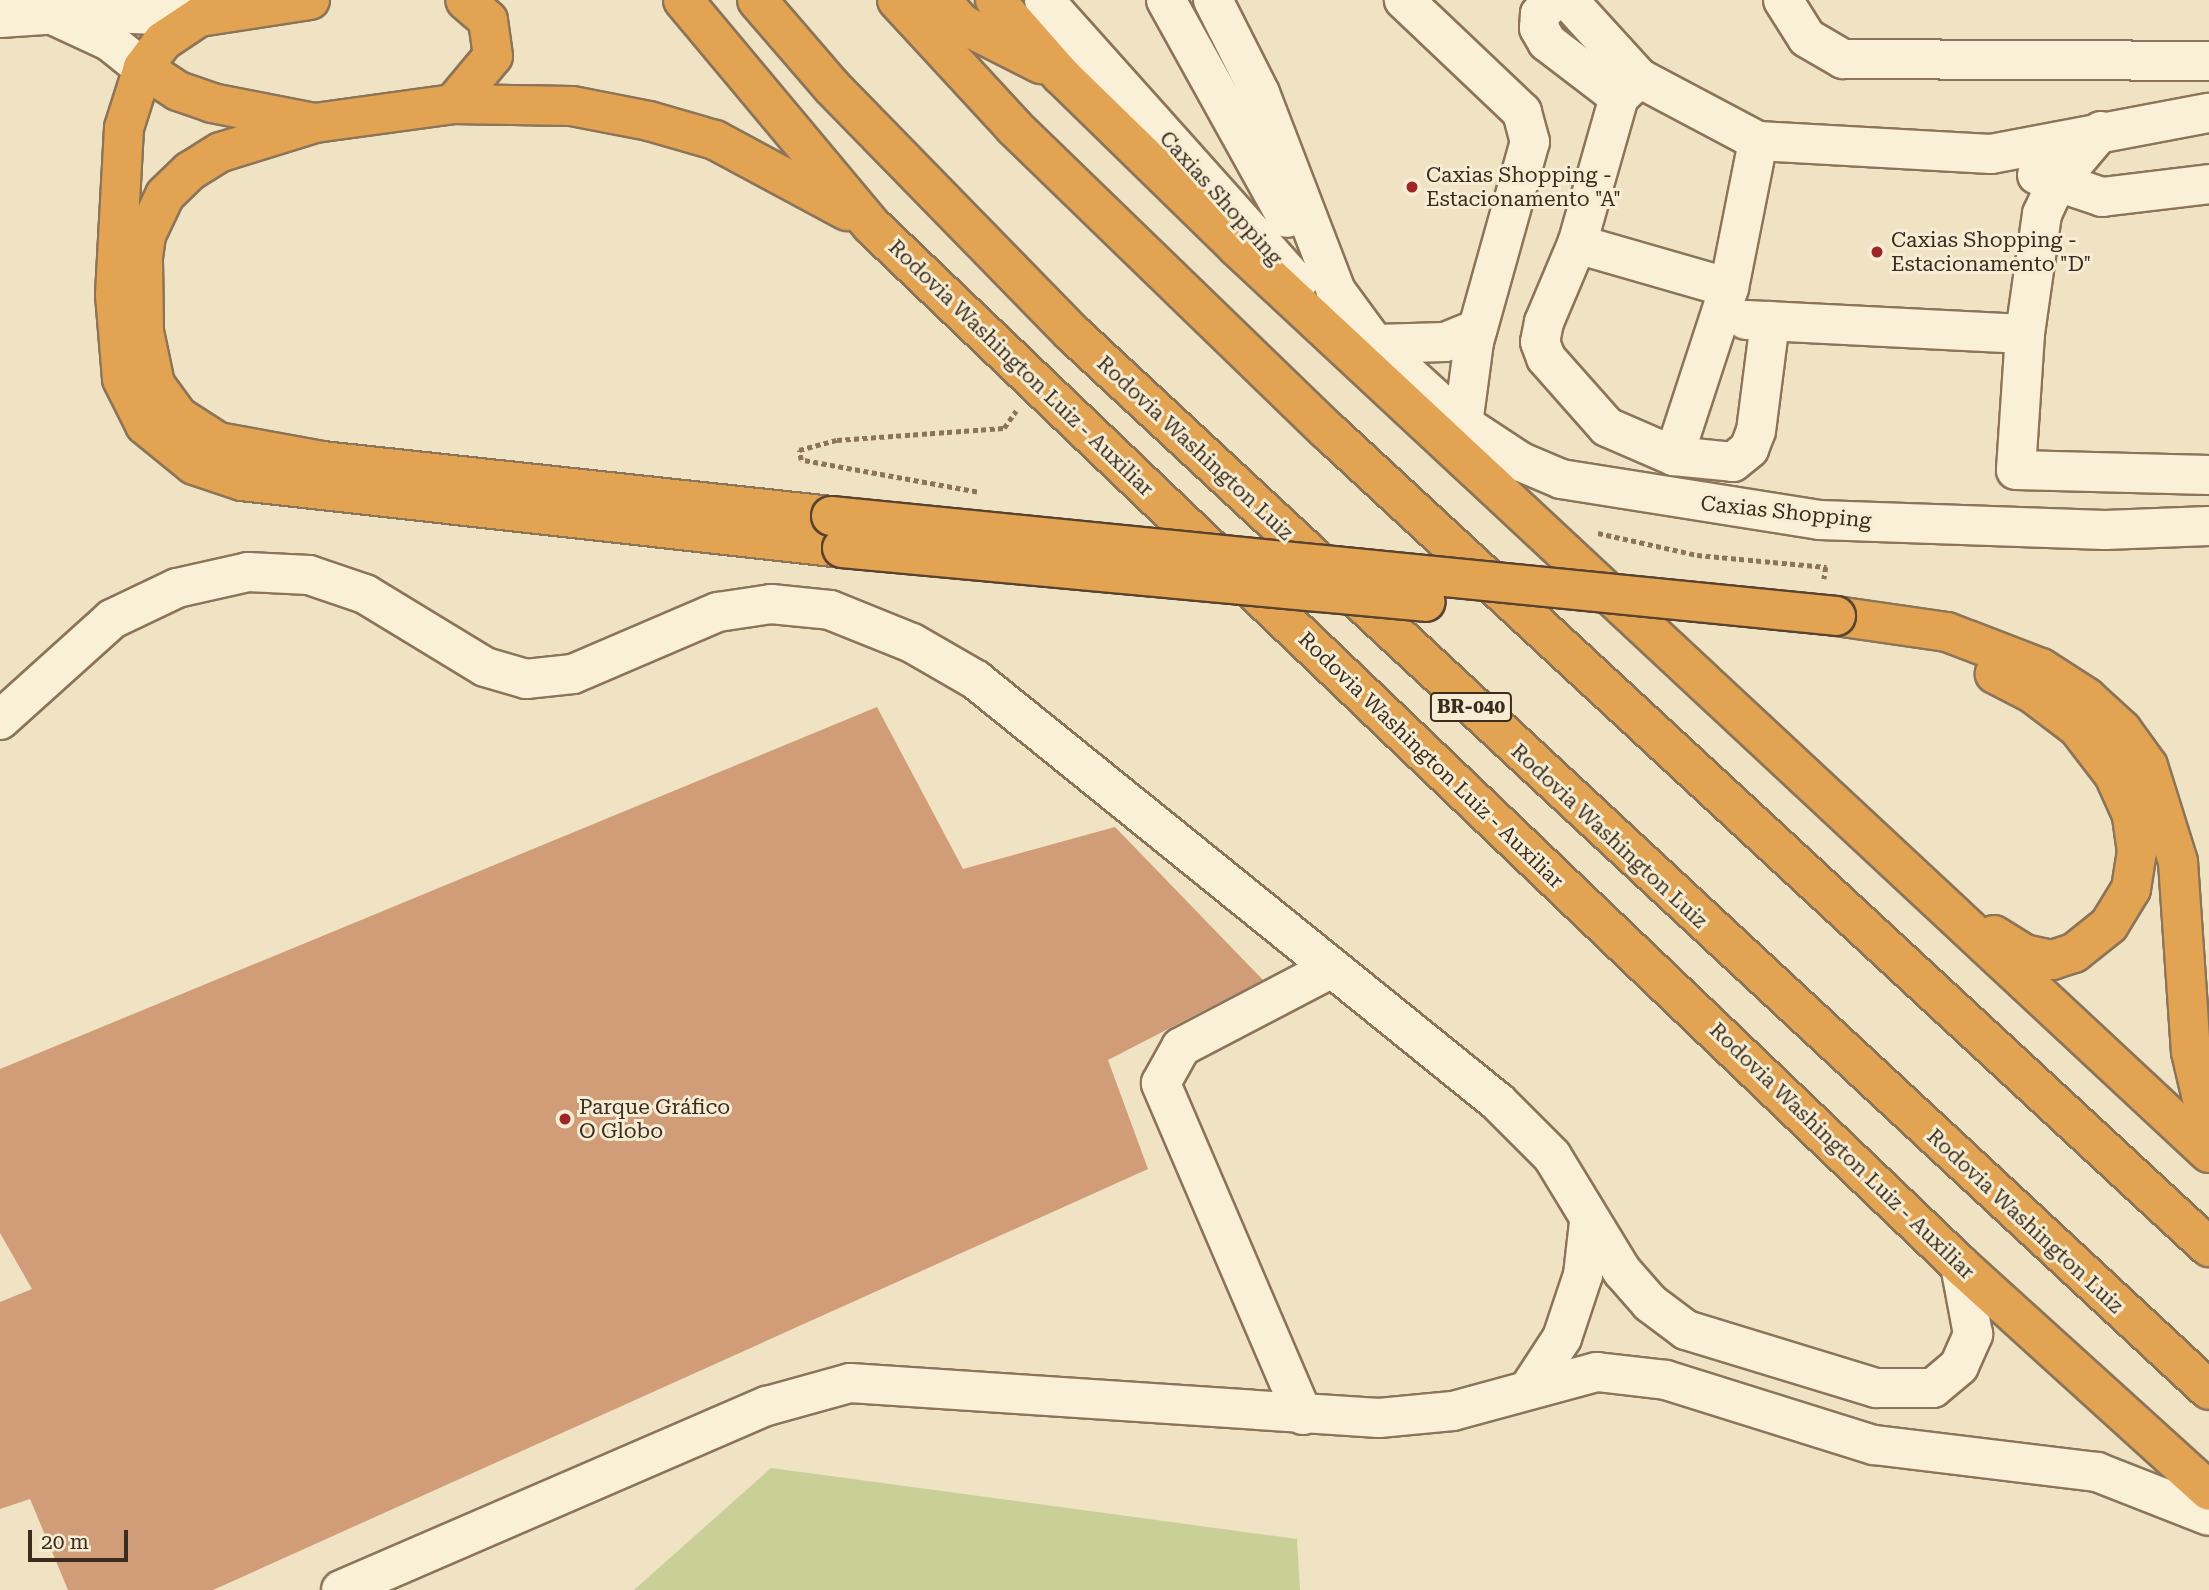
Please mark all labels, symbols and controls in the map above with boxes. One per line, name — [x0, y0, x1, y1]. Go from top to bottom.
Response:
street label: Caxias Shopping — [1154, 126, 1288, 270]
place label: Caxias Shopping - Estacionamento "A" — [1426, 162, 1621, 212]
marker: Caxias Shopping - Estacionamento "A" — [1404, 179, 1420, 195]
place label: Caxias Shopping - Estacionamento "D" — [1891, 227, 2091, 277]
street label: Rodovia Washington Luiz - Auxiliar — [883, 235, 1159, 501]
marker: Caxias Shopping - Estacionamento "D" — [1869, 244, 1885, 260]
street label: Rodovia Washington Luiz — [1092, 351, 1298, 545]
street label: Caxias Shopping — [1699, 491, 1873, 533]
street label: Rodovia Washington Luiz - Auxiliar — [1293, 627, 1569, 893]
road number: BR-040 — [1429, 692, 1513, 722]
street label: Rodovia Washington Luiz — [1506, 739, 1712, 933]
street label: Rodovia Washington Luiz - Auxiliar — [1704, 1018, 1980, 1284]
place label: Parque Gráfico O Globo — [579, 1094, 730, 1144]
marker: Parque Gráfico O Globo — [557, 1111, 573, 1127]
street label: Rodovia Washington Luiz — [1922, 1124, 2128, 1318]
scale bar — [32, 1516, 131, 1560]
text: 20 m — [41, 1530, 89, 1554]

